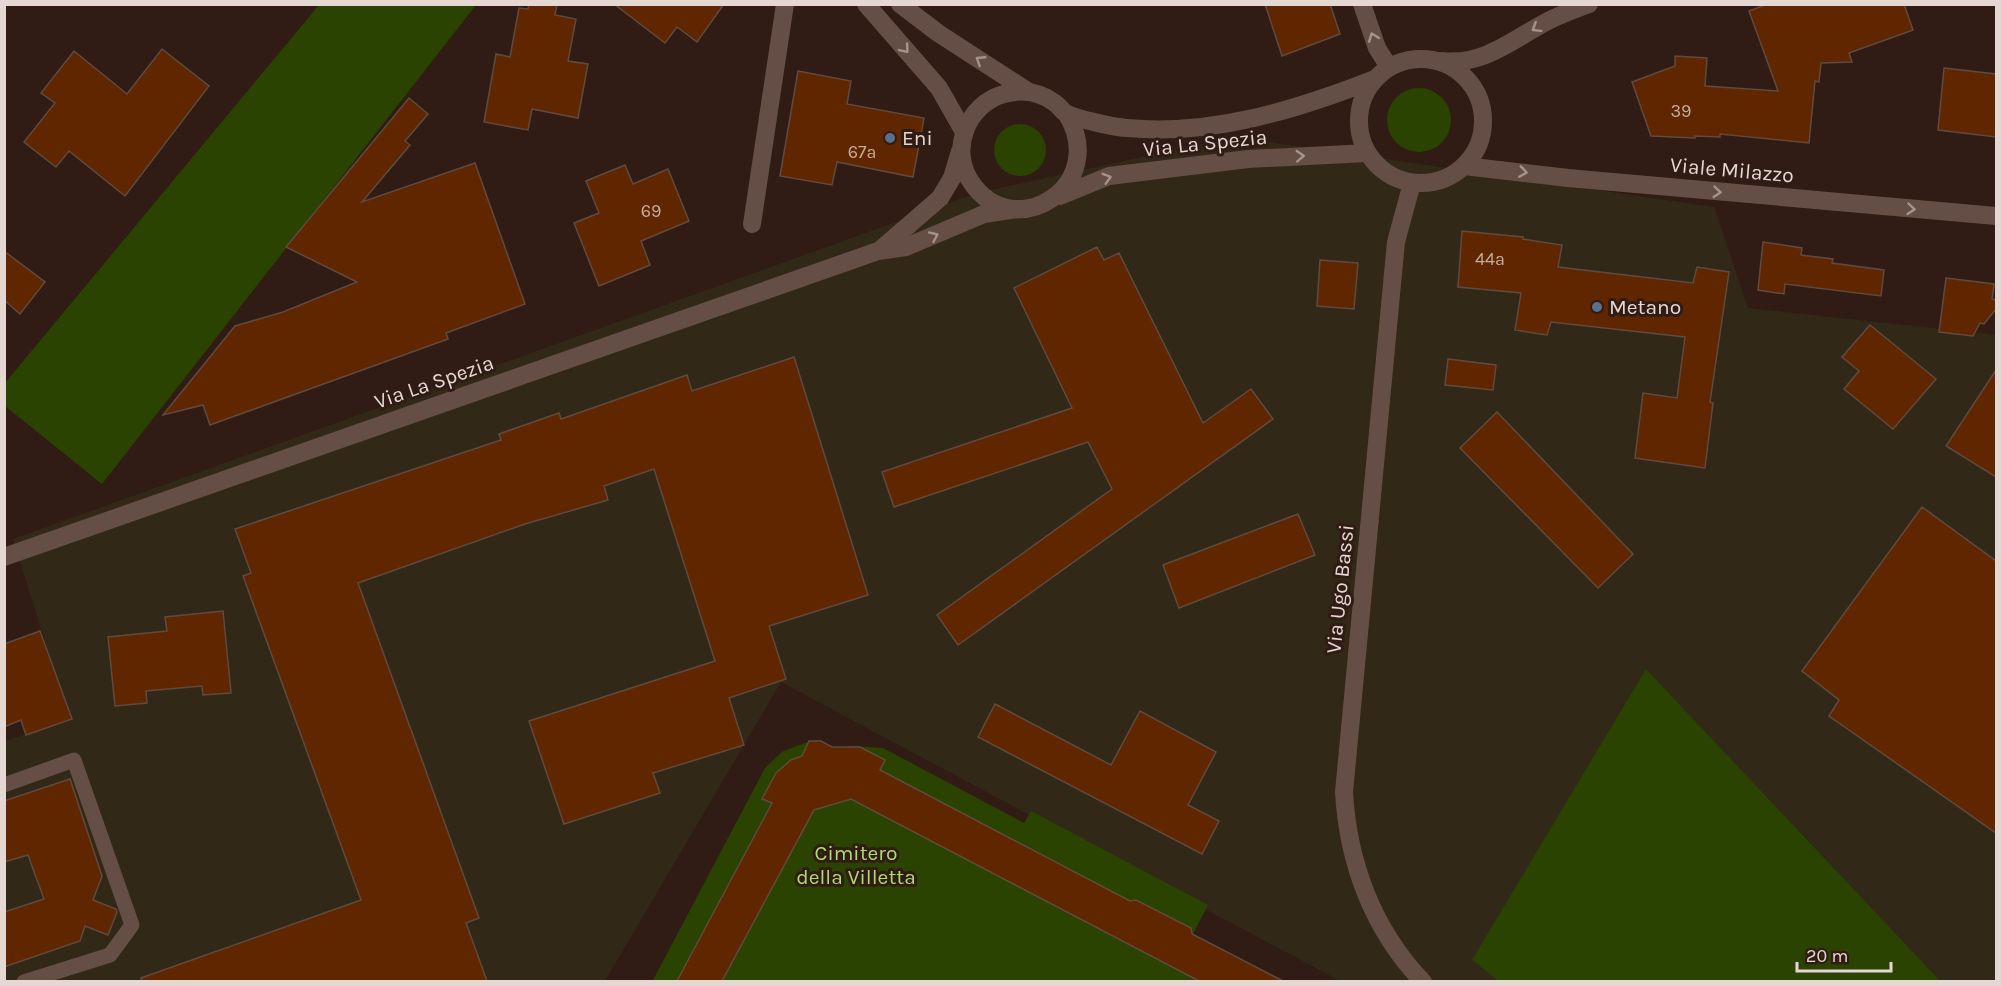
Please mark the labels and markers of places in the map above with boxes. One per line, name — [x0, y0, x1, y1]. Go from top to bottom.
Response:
place label: Eni — [902, 126, 933, 150]
marker: Eni — [883, 131, 897, 145]
place label: Metano — [1609, 295, 1681, 319]
marker: Metano — [1590, 300, 1604, 314]

